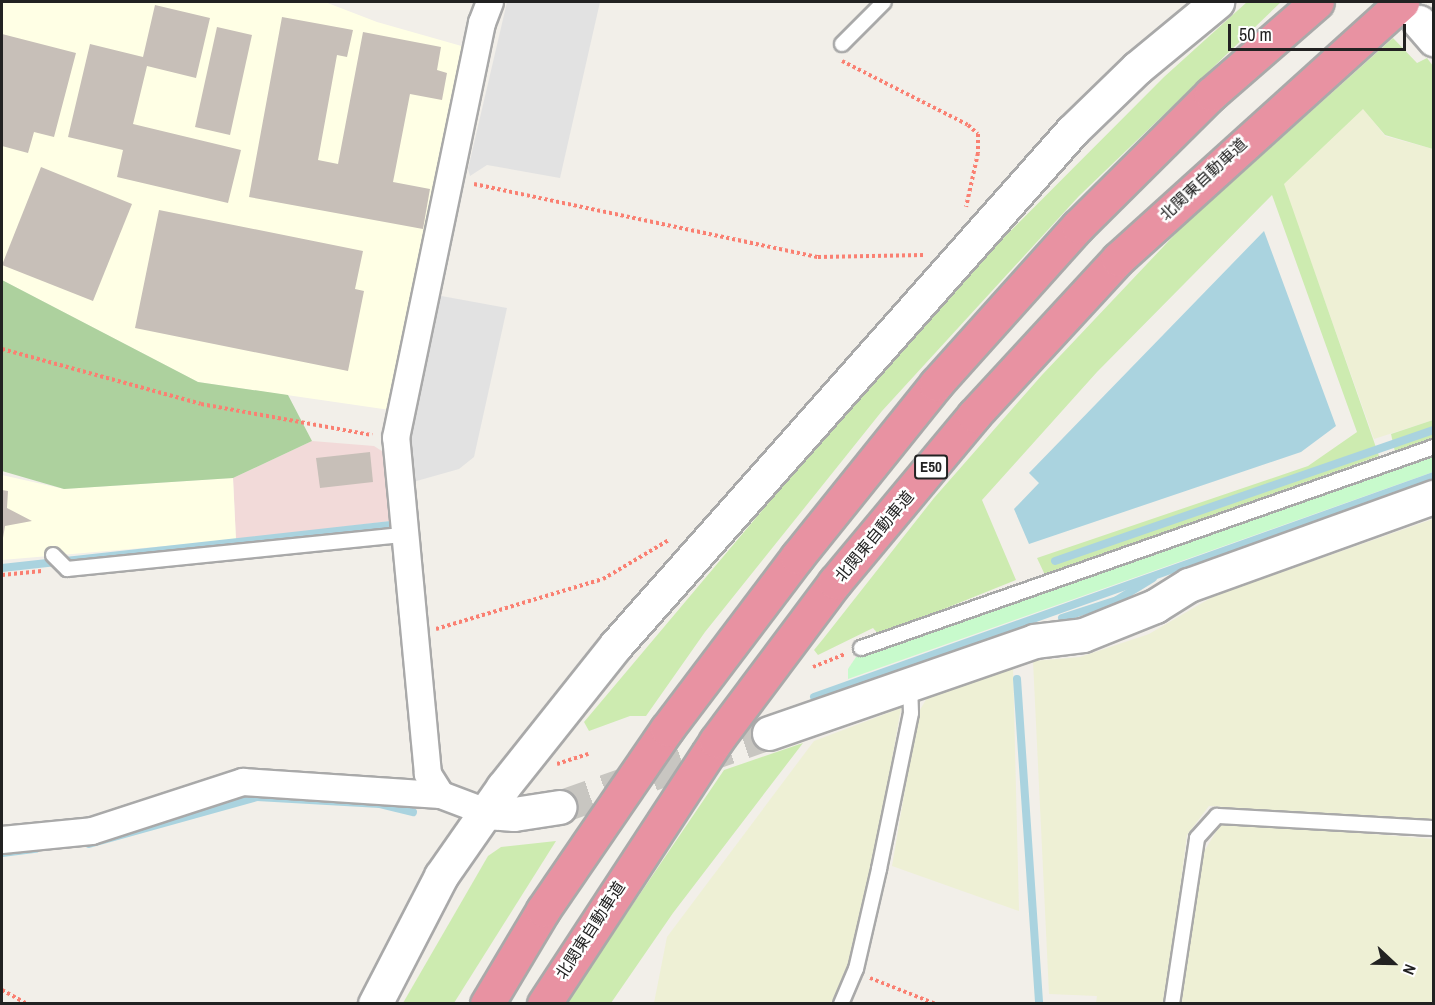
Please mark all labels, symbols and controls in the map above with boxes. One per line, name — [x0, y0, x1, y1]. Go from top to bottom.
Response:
scale bar — [1231, 12, 1410, 50]
text: 50 m — [1239, 22, 1272, 47]
street label: 北関東自動車道 — [1155, 134, 1251, 224]
road number: E50 — [913, 455, 949, 479]
street label: 北関東自動車道 — [831, 487, 917, 585]
street label: 北関東自動車道 — [551, 878, 629, 982]
north arrow — [1363, 933, 1423, 993]
text: N — [1398, 961, 1422, 978]

